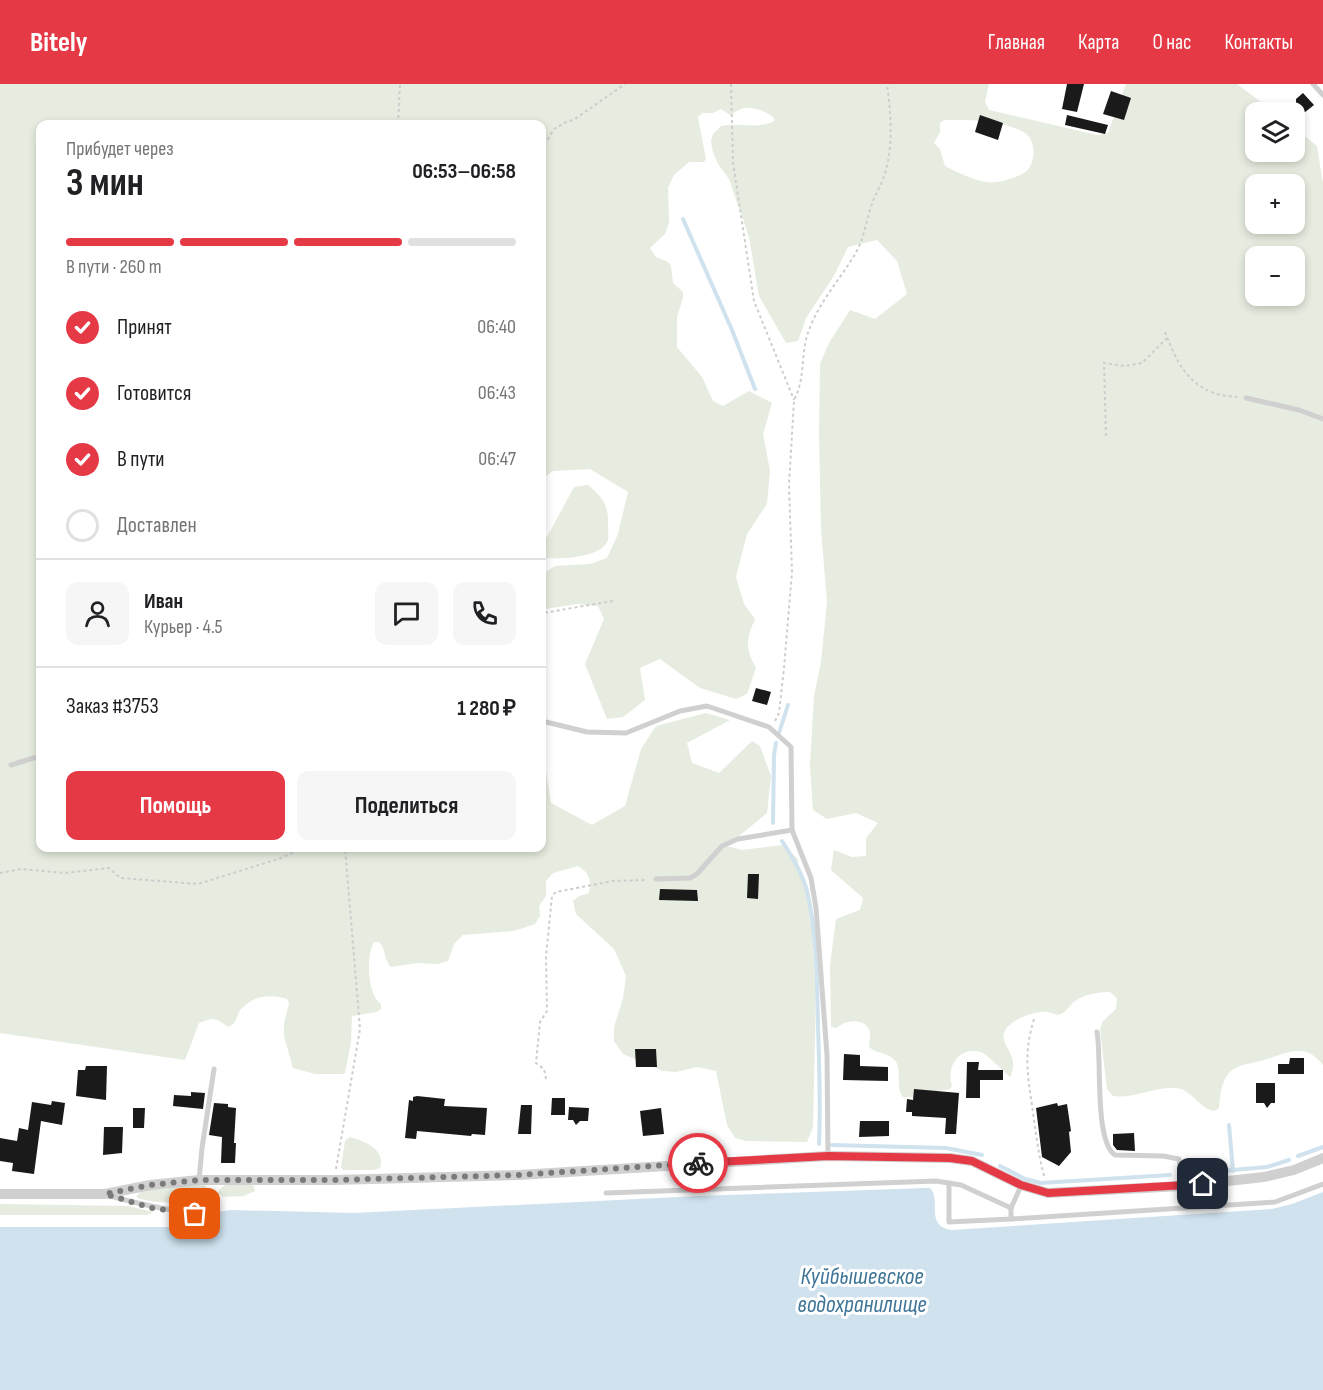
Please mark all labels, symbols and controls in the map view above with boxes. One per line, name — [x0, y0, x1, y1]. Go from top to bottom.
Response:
text: Bitely — [30, 26, 87, 59]
text: Главная — [988, 30, 1045, 55]
text: Карта — [1078, 30, 1119, 55]
text: О нас — [1152, 30, 1191, 55]
text: Контакты — [1224, 30, 1293, 55]
map controls — [1245, 102, 1305, 306]
button: layers — [1245, 102, 1305, 162]
text: Прибудет через — [66, 137, 174, 161]
text: 06:53–06:58 — [412, 158, 516, 185]
text: 3 мин — [66, 160, 144, 207]
button: + — [1245, 174, 1305, 234]
button: − — [1245, 246, 1305, 306]
text: В пути · 260 m — [66, 255, 162, 279]
icon: check — [66, 311, 99, 344]
text: Принят — [117, 314, 172, 341]
text: 06:40 — [477, 315, 516, 339]
icon: check — [66, 377, 99, 410]
text: Готовится — [117, 380, 191, 407]
text: 06:43 — [478, 381, 516, 405]
icon: check — [66, 443, 99, 476]
text: В пути — [117, 446, 165, 473]
text: 06:47 — [478, 447, 516, 471]
text: Доставлен — [117, 512, 197, 539]
button: person — [66, 582, 129, 645]
button: chat — [375, 582, 438, 645]
button: phone — [453, 582, 516, 645]
text: Иван — [144, 588, 183, 615]
text: Курьер · 4.5 — [144, 615, 223, 639]
text: Заказ #3753 — [66, 693, 159, 720]
text: 1 280 ₽ — [457, 695, 516, 722]
button: Помощь — [66, 771, 285, 840]
button: Поделиться — [297, 771, 516, 840]
courier — [668, 1133, 728, 1193]
icon: bike — [682, 1147, 715, 1180]
pin — [1177, 1158, 1228, 1209]
icon: home — [1186, 1167, 1219, 1200]
pin — [169, 1188, 220, 1239]
icon: bag — [178, 1197, 211, 1230]
water label: Куйбышевское водохранилище — [797, 1262, 927, 1319]

